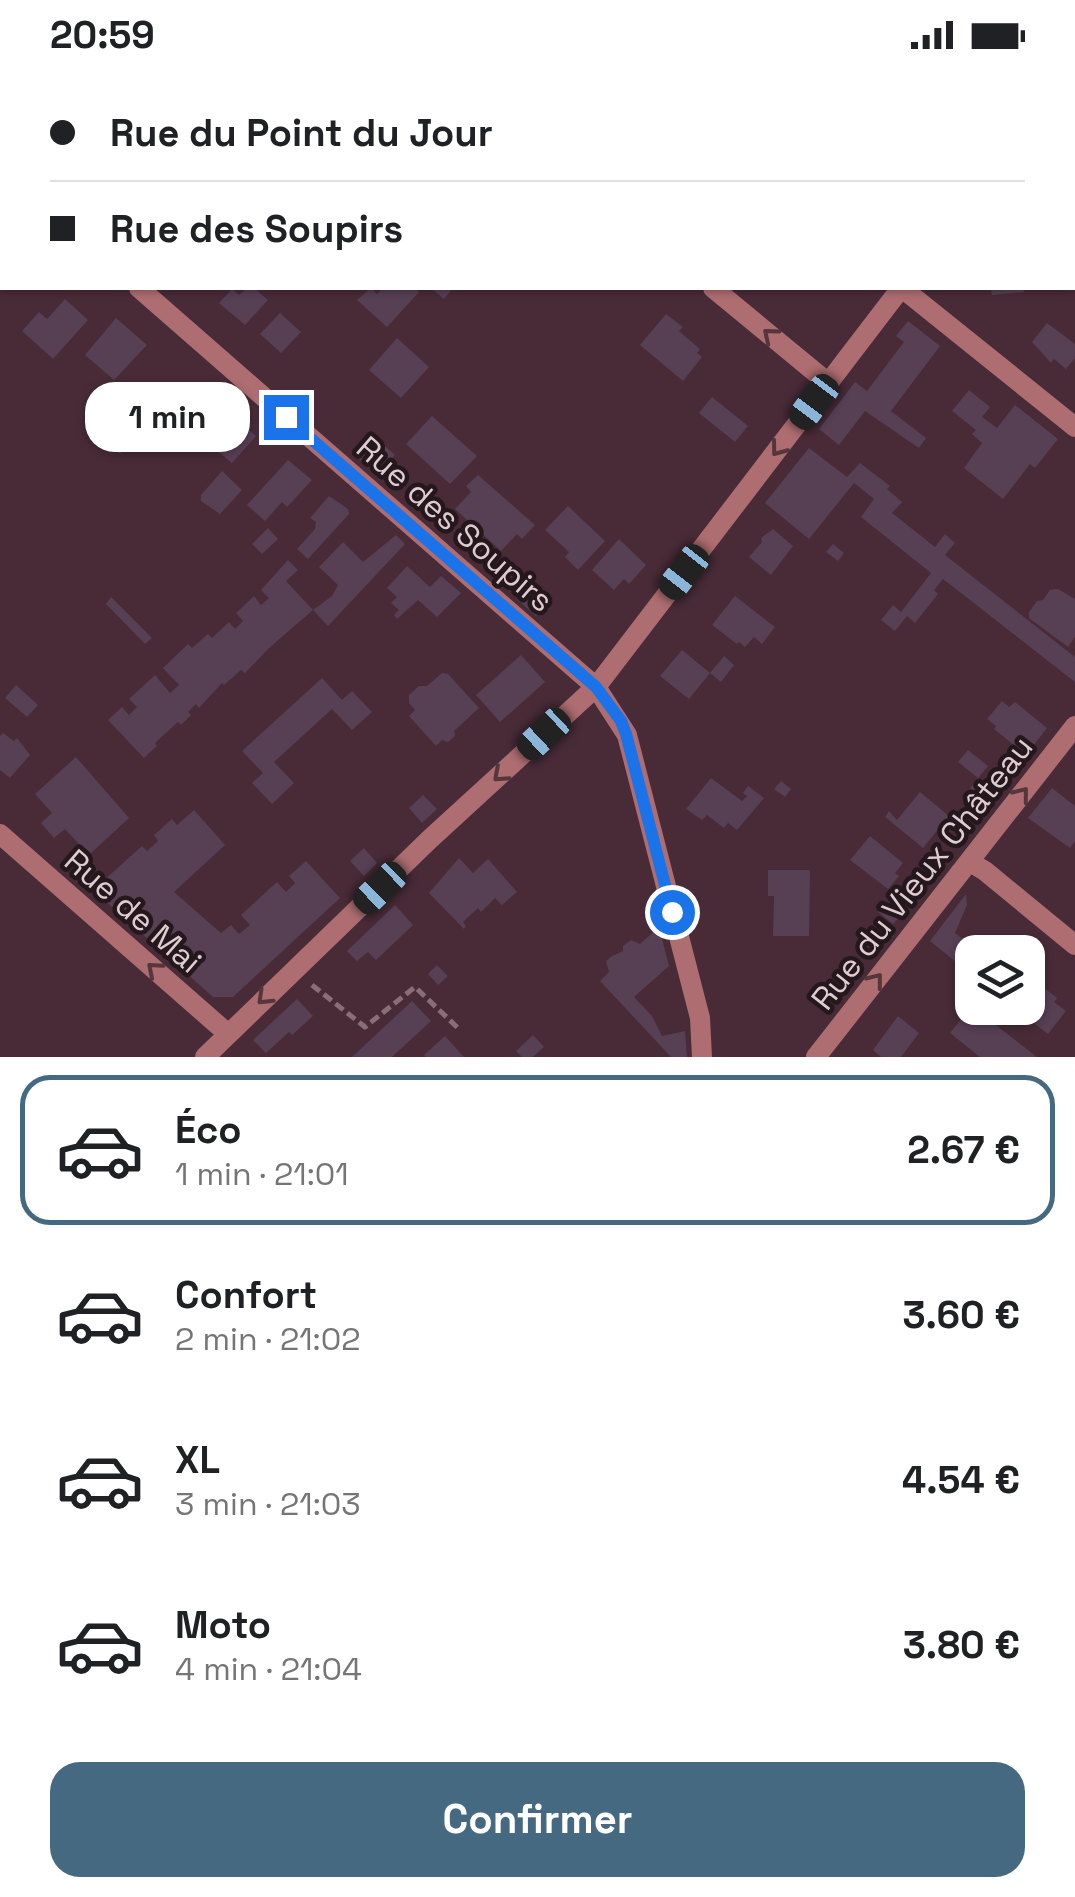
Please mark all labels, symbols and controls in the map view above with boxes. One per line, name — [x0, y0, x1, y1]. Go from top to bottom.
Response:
text: 20:59 — [50, 11, 155, 59]
text: Rue du Point du Jour — [110, 109, 493, 157]
text: Rue des Soupirs — [110, 205, 403, 253]
one-way arrow — [764, 329, 782, 347]
car — [784, 369, 844, 435]
callout: 1 min — [86, 382, 251, 452]
route end — [264, 395, 309, 440]
text: 1 min — [128, 397, 207, 437]
street label: Rue des Soupirs — [348, 428, 562, 620]
one-way arrow — [773, 437, 790, 455]
car — [654, 539, 714, 605]
car — [512, 703, 576, 765]
street label: Rue du Vieux Château — [803, 728, 1041, 1018]
one-way arrow — [493, 763, 512, 781]
one-way arrow — [1011, 787, 1028, 805]
street label: Rue de Mai — [56, 841, 210, 981]
car — [348, 856, 412, 920]
route start — [650, 890, 695, 935]
map controls — [955, 935, 1045, 1025]
button: layers — [955, 935, 1045, 1025]
one-way arrow — [147, 963, 166, 981]
one-way arrow — [864, 974, 882, 992]
one-way arrow — [257, 986, 276, 1004]
icon: car — [55, 1105, 145, 1195]
text: Éco — [175, 1106, 242, 1154]
text: 2.67 € — [907, 1126, 1020, 1174]
text: 1 min · 21:01 — [175, 1154, 349, 1194]
icon: car — [55, 1270, 145, 1360]
text: Confort — [175, 1271, 317, 1319]
text: 3.60 € — [902, 1291, 1020, 1339]
text: 2 min · 21:02 — [175, 1319, 361, 1359]
icon: car — [55, 1435, 145, 1525]
text: XL — [175, 1436, 220, 1484]
text: 4.54 € — [902, 1456, 1020, 1504]
text: 3 min · 21:03 — [175, 1484, 361, 1524]
icon: car — [55, 1600, 145, 1690]
text: Moto — [175, 1601, 271, 1649]
text: 3.80 € — [903, 1621, 1020, 1669]
text: 4 min · 21:04 — [175, 1649, 362, 1689]
button: Confirmer — [50, 1762, 1025, 1877]

